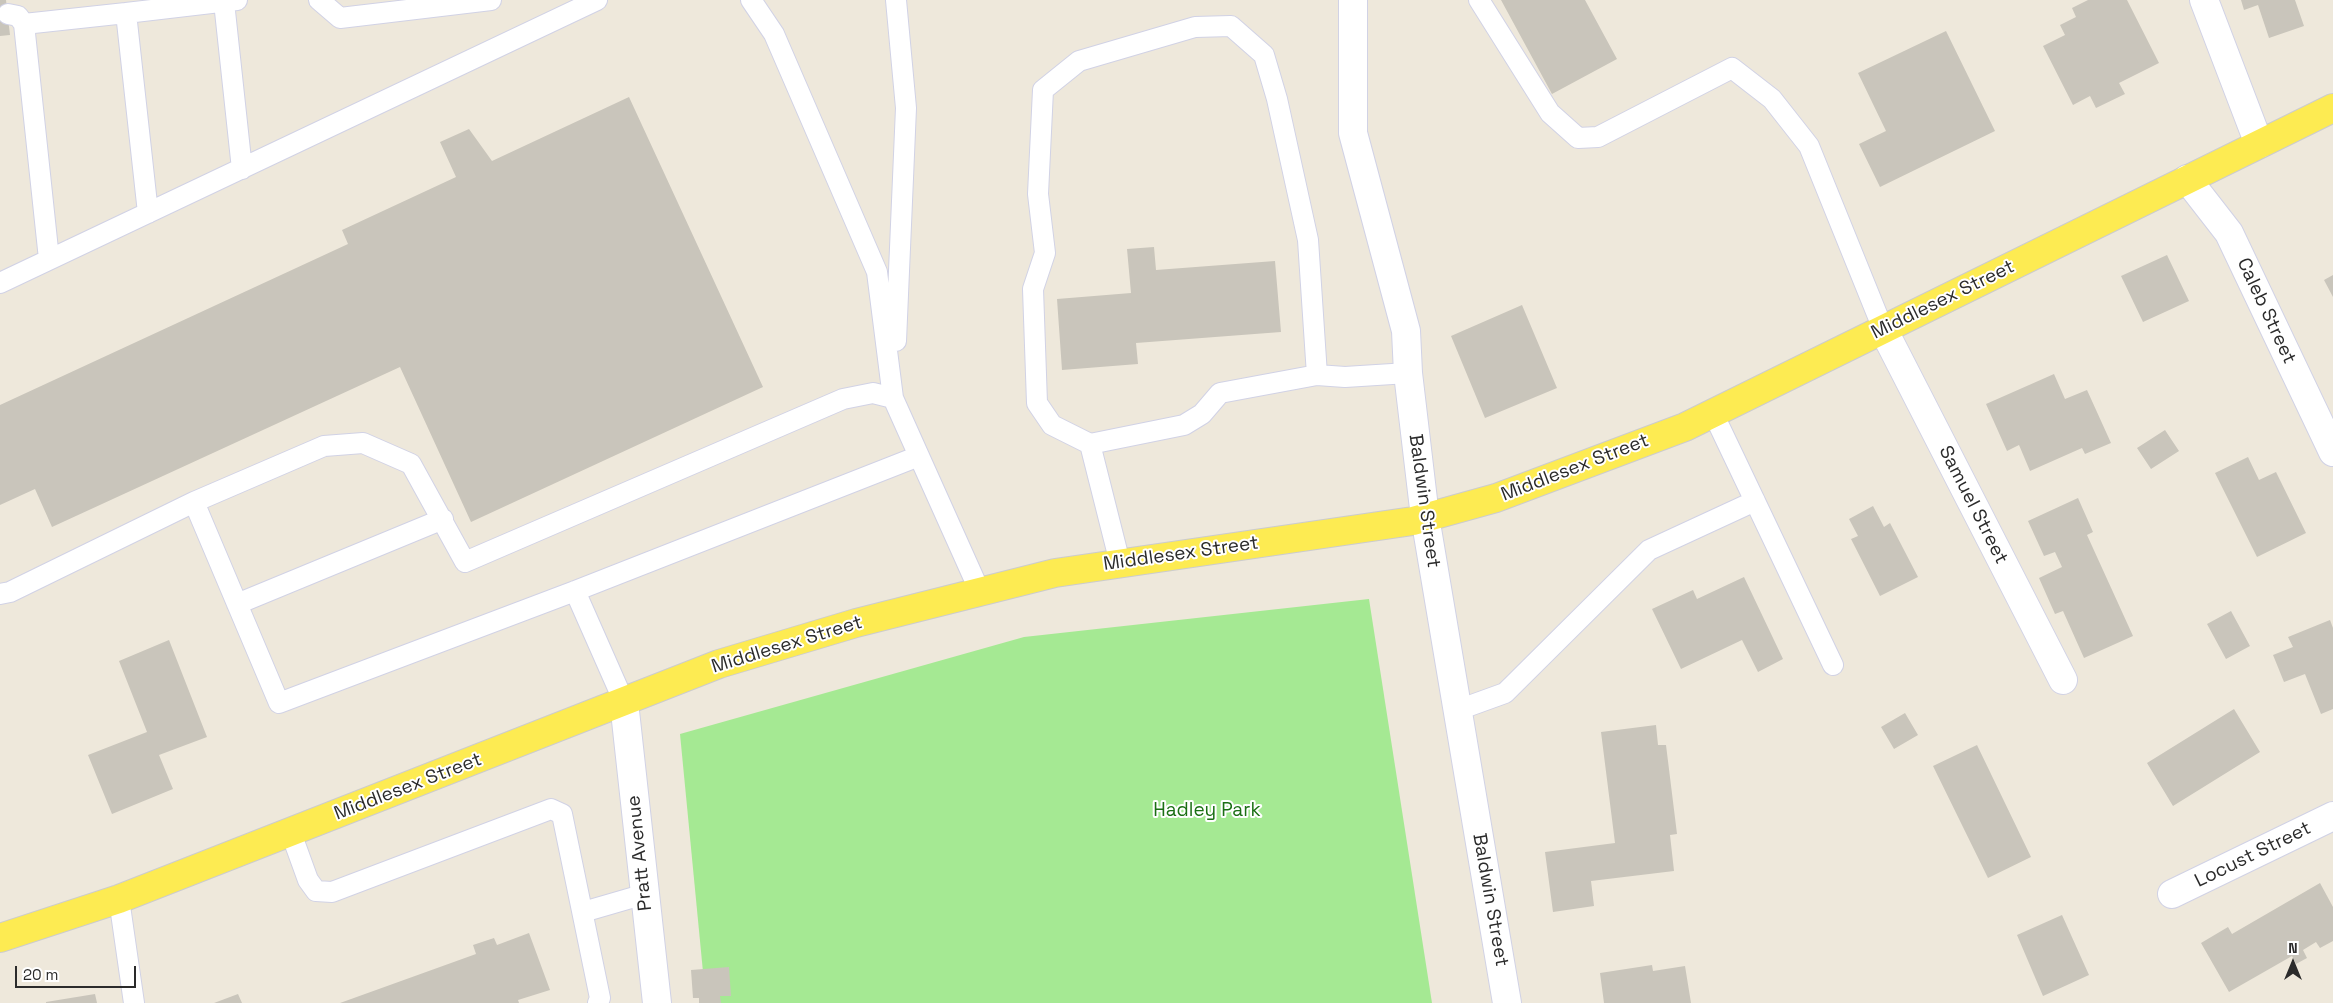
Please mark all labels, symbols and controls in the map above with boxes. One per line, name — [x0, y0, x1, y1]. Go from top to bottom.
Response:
street label: Caleb Street — [2232, 254, 2300, 368]
street label: Middlesex Street — [1868, 255, 2018, 345]
street label: Middlesex Street — [1498, 429, 1652, 507]
street label: Baldwin Street — [1403, 433, 1445, 569]
street label: Samuel Street — [1934, 442, 2012, 568]
street label: Middlesex Street — [1102, 532, 1260, 576]
street label: Middlesex Street — [709, 611, 865, 679]
street label: Middlesex Street — [331, 748, 485, 826]
street label: Pratt Avenue — [623, 794, 657, 912]
park label: Hadley Park — [1153, 800, 1261, 822]
street label: Locust Street — [2191, 817, 2315, 893]
street label: Baldwin Street — [1467, 832, 1513, 968]
north arrow — [2268, 938, 2318, 988]
text: N — [2288, 939, 2298, 957]
scale bar — [18, 956, 139, 988]
text: 20 m — [23, 965, 58, 984]

